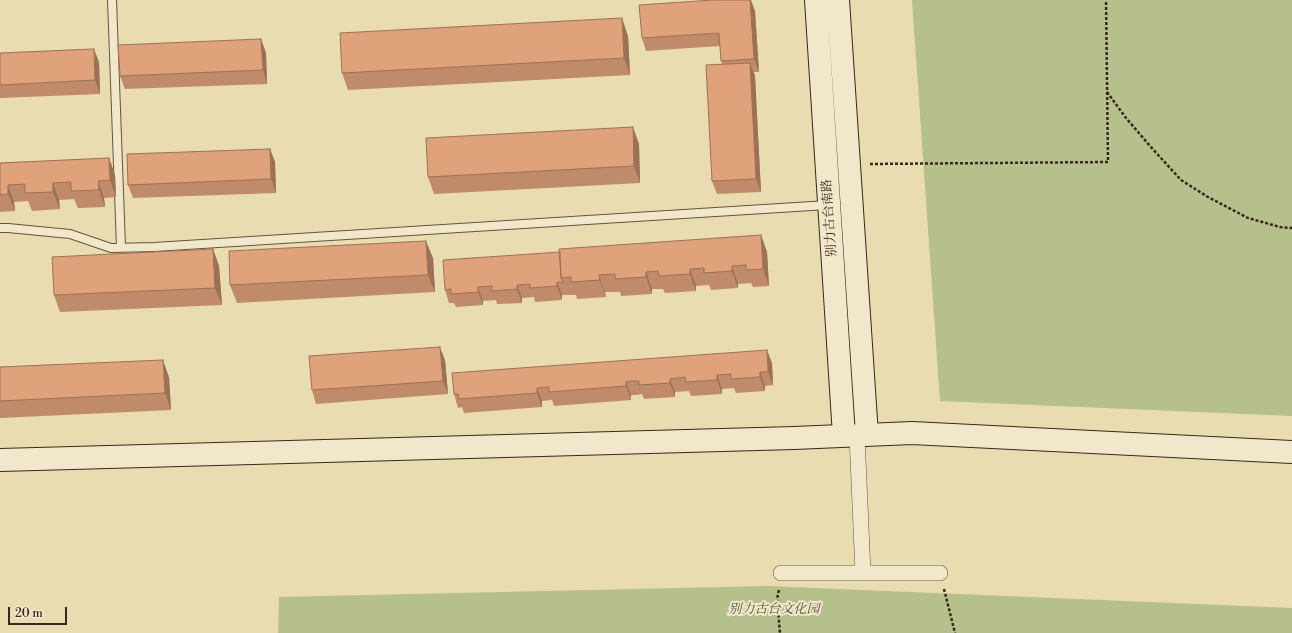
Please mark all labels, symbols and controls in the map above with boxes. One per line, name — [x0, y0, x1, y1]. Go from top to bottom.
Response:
street label: 别力古台南路 — [819, 179, 841, 257]
scale bar — [10, 599, 69, 625]
park label: 别力古台文化园 — [729, 602, 819, 618]
text: 20 m — [15, 606, 43, 621]

